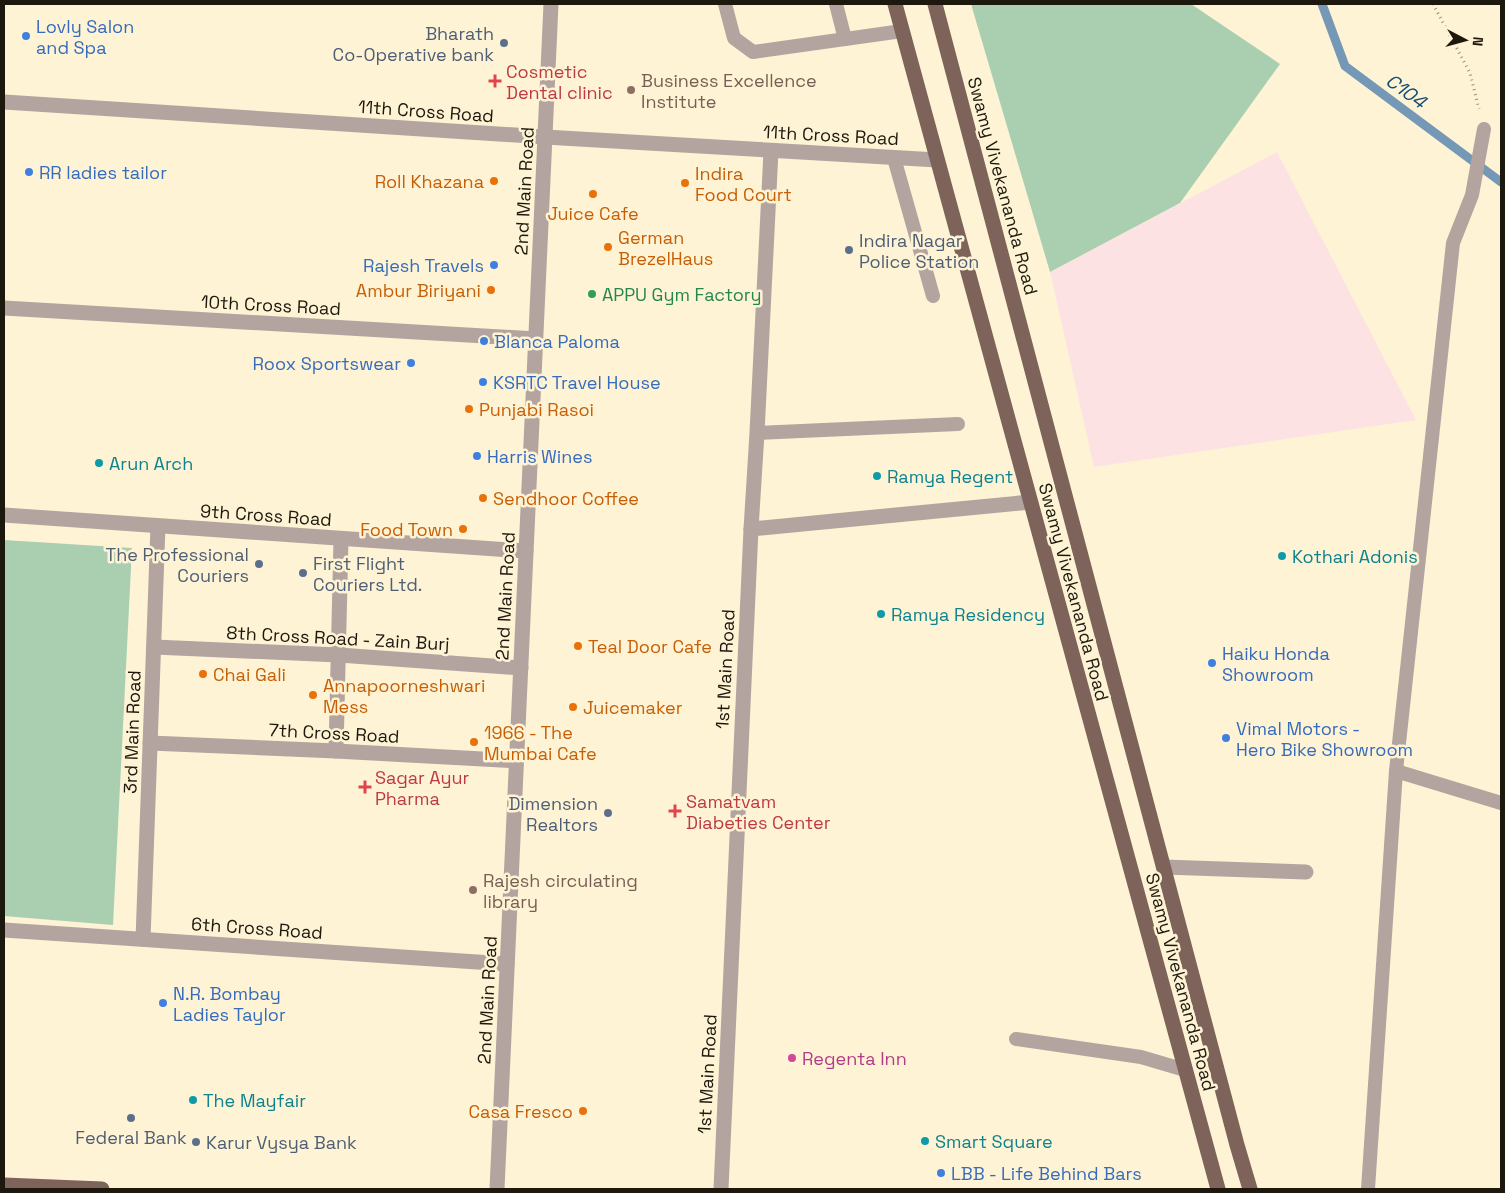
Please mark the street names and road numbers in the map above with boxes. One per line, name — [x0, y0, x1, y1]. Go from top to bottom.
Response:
street label: Swamy Vivekananda Road — [963, 74, 1043, 298]
street label: 11th Cross Road — [357, 95, 495, 127]
street label: 11th Cross Road — [763, 120, 899, 150]
street label: 2nd Main Road — [509, 126, 539, 256]
street label: 10th Cross Road — [201, 290, 341, 320]
street label: Swamy Vivekananda Road — [1034, 480, 1114, 704]
street label: 9th Cross Road — [199, 499, 333, 531]
street label: 2nd Main Road — [490, 531, 520, 661]
street label: 1st Main Road — [710, 609, 740, 729]
street label: 8th Cross Road - Zain Burj — [226, 621, 450, 655]
street label: 3rd Main Road — [118, 670, 146, 794]
street label: 7th Cross Road — [268, 718, 400, 748]
street label: Swamy Vivekananda Road — [1141, 870, 1221, 1094]
street label: 6th Cross Road — [190, 912, 324, 944]
street label: 2nd Main Road — [472, 935, 502, 1065]
street label: 1st Main Road — [692, 1014, 722, 1134]

